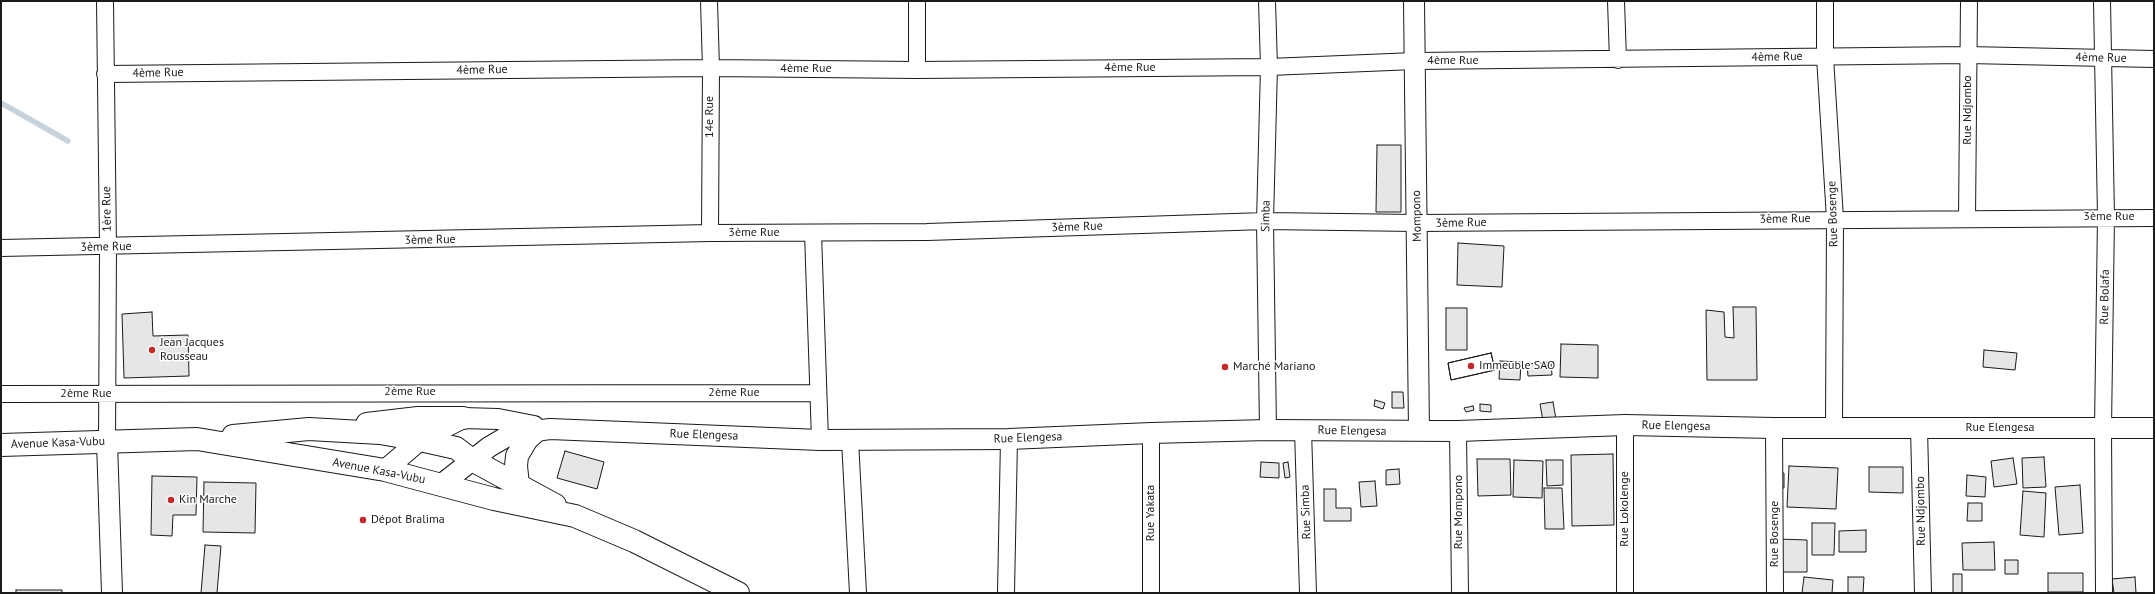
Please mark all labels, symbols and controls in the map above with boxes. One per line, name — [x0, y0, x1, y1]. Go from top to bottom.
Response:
street label: 4ème Rue — [1751, 49, 1803, 65]
street label: 4ème Rue — [2075, 50, 2127, 66]
street label: 4ème Rue — [1427, 54, 1479, 68]
street label: 4ème Rue — [1104, 61, 1156, 75]
street label: 4ème Rue — [456, 62, 508, 78]
street label: 4ème Rue — [780, 62, 832, 76]
street label: 4ème Rue — [132, 65, 184, 81]
street label: Rue Ndjombo — [1961, 75, 1975, 145]
street label: 14e Rue — [703, 96, 717, 138]
street label: Rue Bosenge — [1825, 181, 1841, 247]
street label: 1ère Rue — [99, 186, 115, 232]
street label: Mompono — [1409, 190, 1425, 242]
street label: Simba — [1259, 200, 1273, 232]
street label: 3ème Rue — [2083, 210, 2135, 224]
street label: 3ème Rue — [1759, 211, 1811, 227]
street label: 3ème Rue — [1435, 215, 1487, 231]
street label: 3ème Rue — [1051, 219, 1103, 235]
street label: 3ème Rue — [728, 226, 780, 240]
street label: 3ème Rue — [404, 232, 456, 248]
street label: 3ème Rue — [80, 239, 132, 255]
street label: Rue Bolafa — [2097, 269, 2113, 325]
place label: Jean Jacques Rousseau — [160, 336, 224, 364]
marker: Jean Jacques Rousseau — [147, 345, 157, 355]
place label: Immeuble SAO — [1479, 359, 1555, 373]
place label: Marché Mariano — [1233, 360, 1315, 374]
marker: Immeuble SAO — [1466, 361, 1476, 371]
marker: Marché Mariano — [1220, 362, 1230, 372]
street label: 2ème Rue — [384, 385, 436, 399]
street label: 2ème Rue — [708, 386, 760, 400]
street label: 2ème Rue — [60, 387, 112, 401]
street label: Rue Elengesa — [1641, 418, 1711, 434]
street label: Rue Elengesa — [1966, 421, 2034, 435]
street label: Rue Elengesa — [1317, 423, 1387, 439]
street label: Rue Elengesa — [669, 427, 739, 443]
street label: Rue Elengesa — [993, 430, 1063, 446]
street label: Avenue Kasa-Vubu — [11, 434, 105, 452]
street label: Avenue Kasa-Vubu — [331, 455, 427, 487]
street label: Rue Lokolenge — [1618, 471, 1632, 547]
street label: Rue Mompono — [1452, 475, 1466, 549]
street label: Rue Ndjombo — [1913, 476, 1929, 546]
street label: Rue Simba — [1298, 484, 1314, 540]
street label: Rue Yakata — [1144, 485, 1158, 541]
place label: Kin Marche — [179, 493, 237, 507]
marker: Kin Marche — [166, 495, 176, 505]
street label: Rue Bosenge — [1768, 501, 1782, 567]
place label: Dépot Bralima — [371, 513, 445, 527]
marker: Dépot Bralima — [358, 515, 368, 525]

